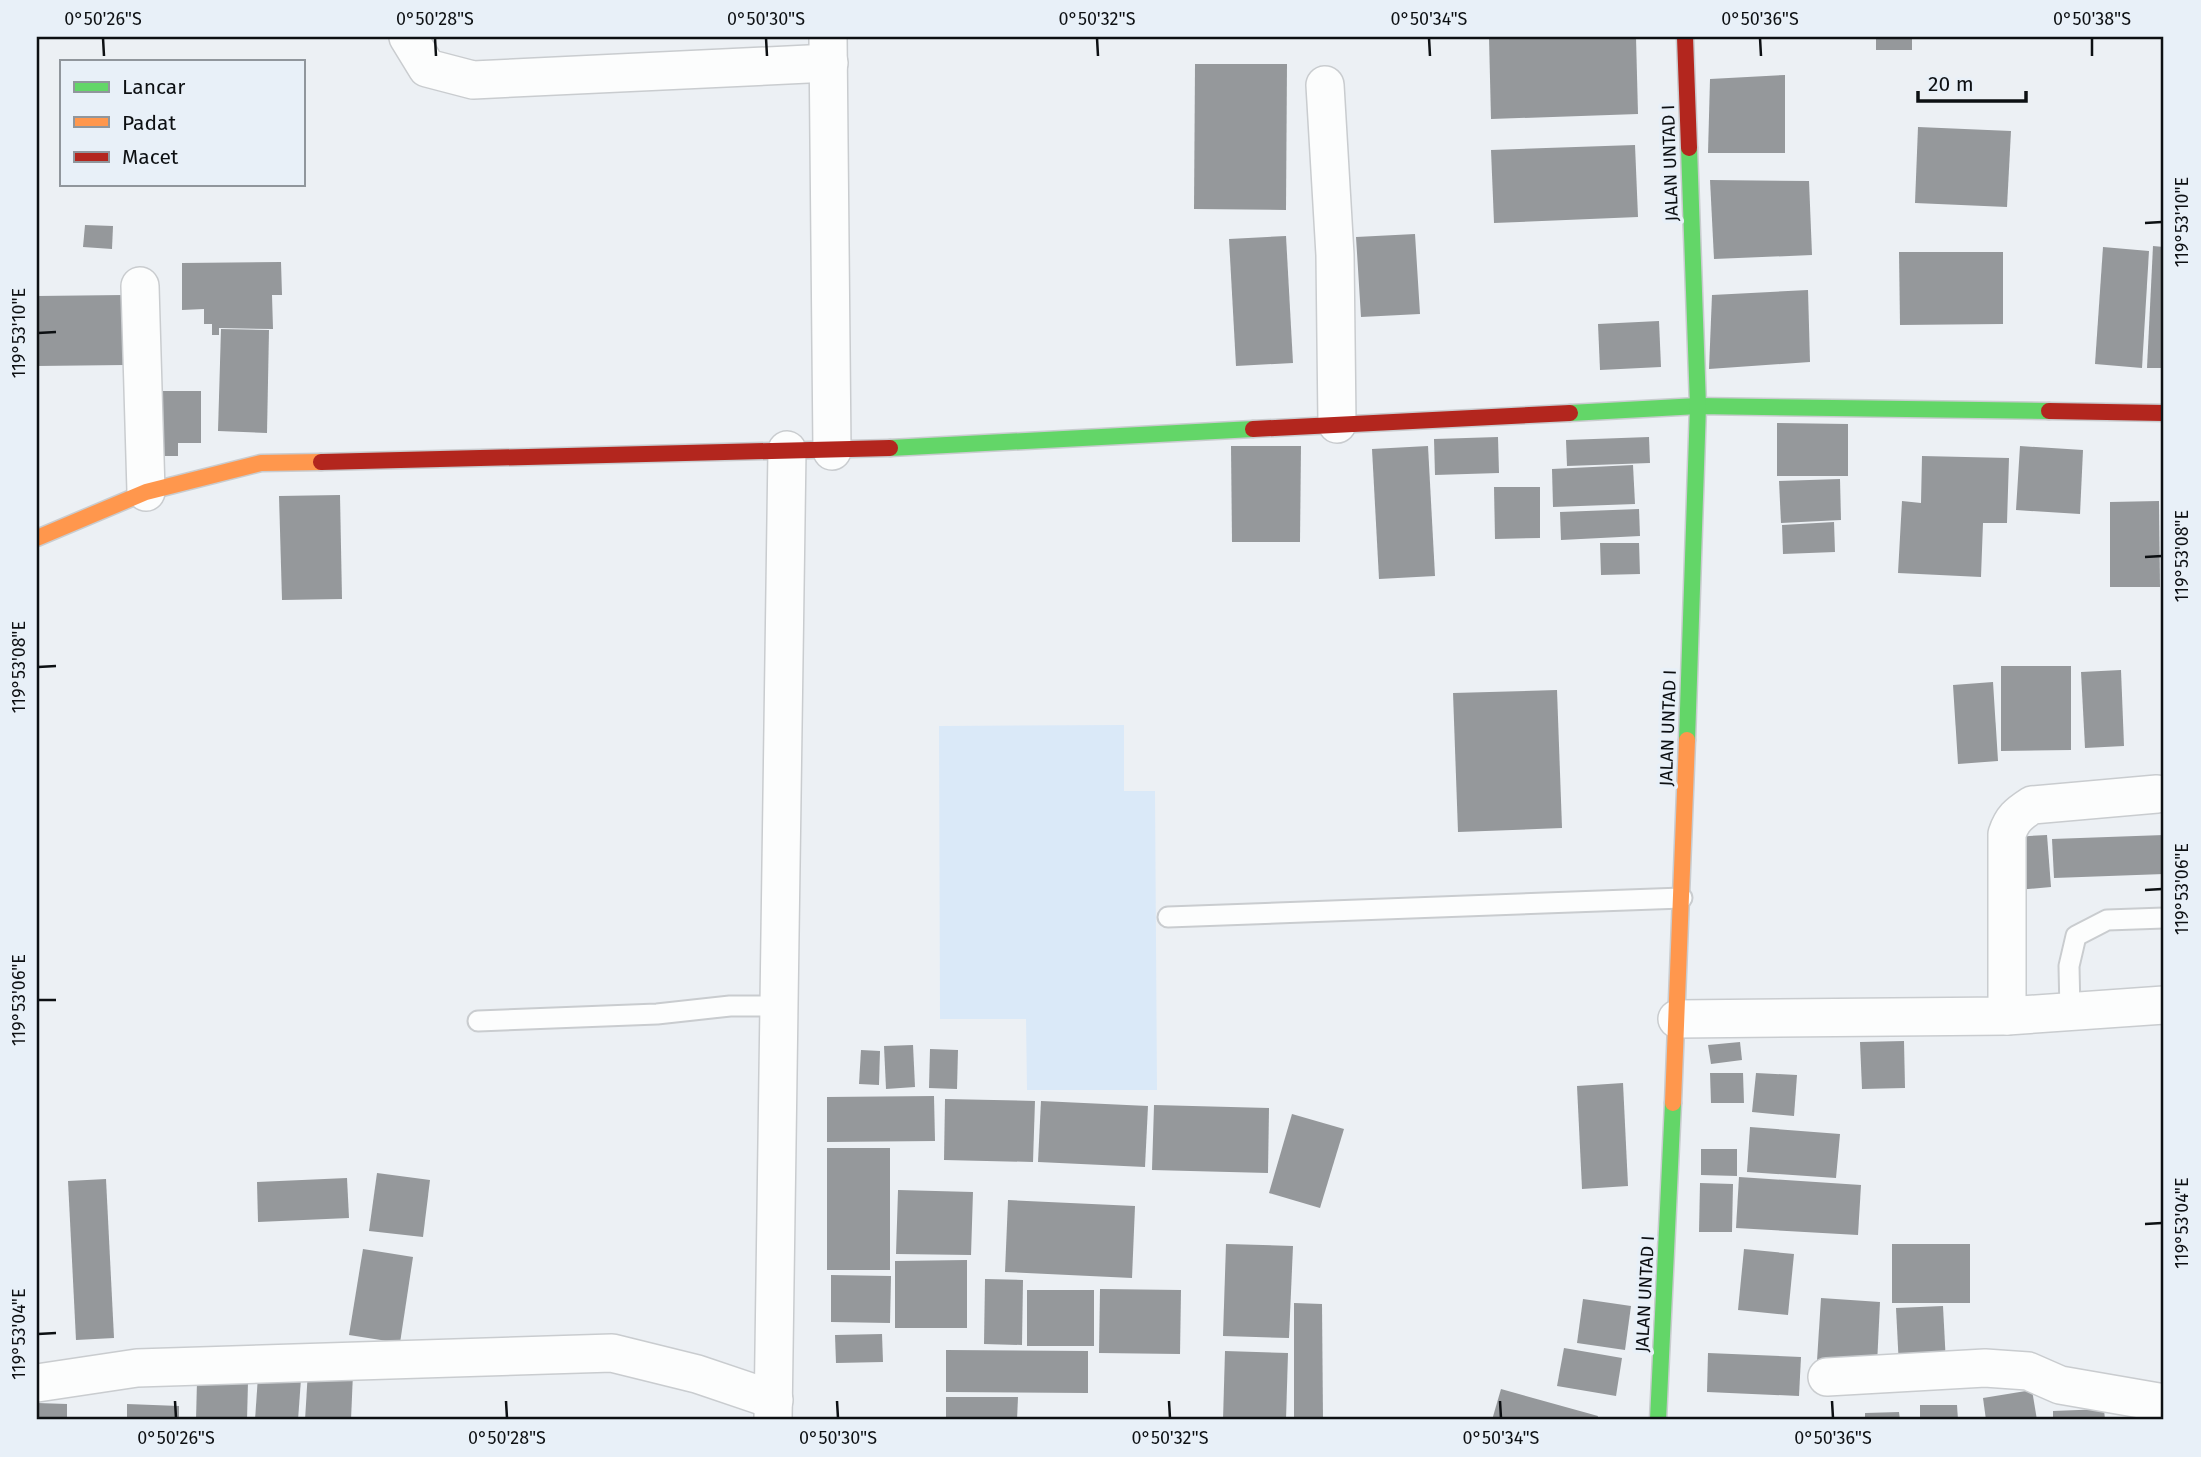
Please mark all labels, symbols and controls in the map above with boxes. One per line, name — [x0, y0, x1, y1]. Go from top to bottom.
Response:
text: 0°50'26"S — [64, 8, 142, 30]
text: 0°50'28"S — [396, 8, 474, 30]
text: 0°50'30"S — [727, 8, 805, 30]
text: 0°50'32"S — [1059, 8, 1136, 30]
text: 0°50'34"S — [1391, 8, 1468, 30]
text: 0°50'36"S — [1721, 8, 1799, 30]
text: 0°50'38"S — [2053, 8, 2131, 30]
legend — [60, 60, 304, 186]
scale bar — [1918, 60, 2026, 104]
text: 20 m — [1928, 71, 1974, 97]
text: Lancar — [122, 74, 185, 100]
street label: JALAN UNTAD I — [1657, 104, 1683, 222]
text: Padat — [122, 110, 176, 136]
text: Macet — [122, 144, 179, 170]
text: 119°53'10"E — [2171, 177, 2193, 267]
text: 119°53'10"E — [8, 288, 30, 378]
text: 119°53'08"E — [2171, 510, 2193, 602]
text: 119°53'08"E — [8, 621, 30, 713]
street label: JALAN UNTAD I — [1655, 669, 1681, 787]
text: 119°53'06"E — [2171, 843, 2193, 935]
text: 119°53'06"E — [8, 954, 30, 1046]
text: 119°53'04"E — [2171, 1177, 2193, 1269]
street label: JALAN UNTAD I — [1631, 1235, 1659, 1353]
text: 119°53'04"E — [8, 1288, 30, 1380]
text: 0°50'26"S — [137, 1427, 215, 1449]
text: 0°50'28"S — [468, 1427, 546, 1449]
text: 0°50'30"S — [799, 1427, 877, 1449]
text: 0°50'32"S — [1132, 1427, 1209, 1449]
text: 0°50'34"S — [1463, 1427, 1540, 1449]
text: 0°50'36"S — [1794, 1427, 1872, 1449]

